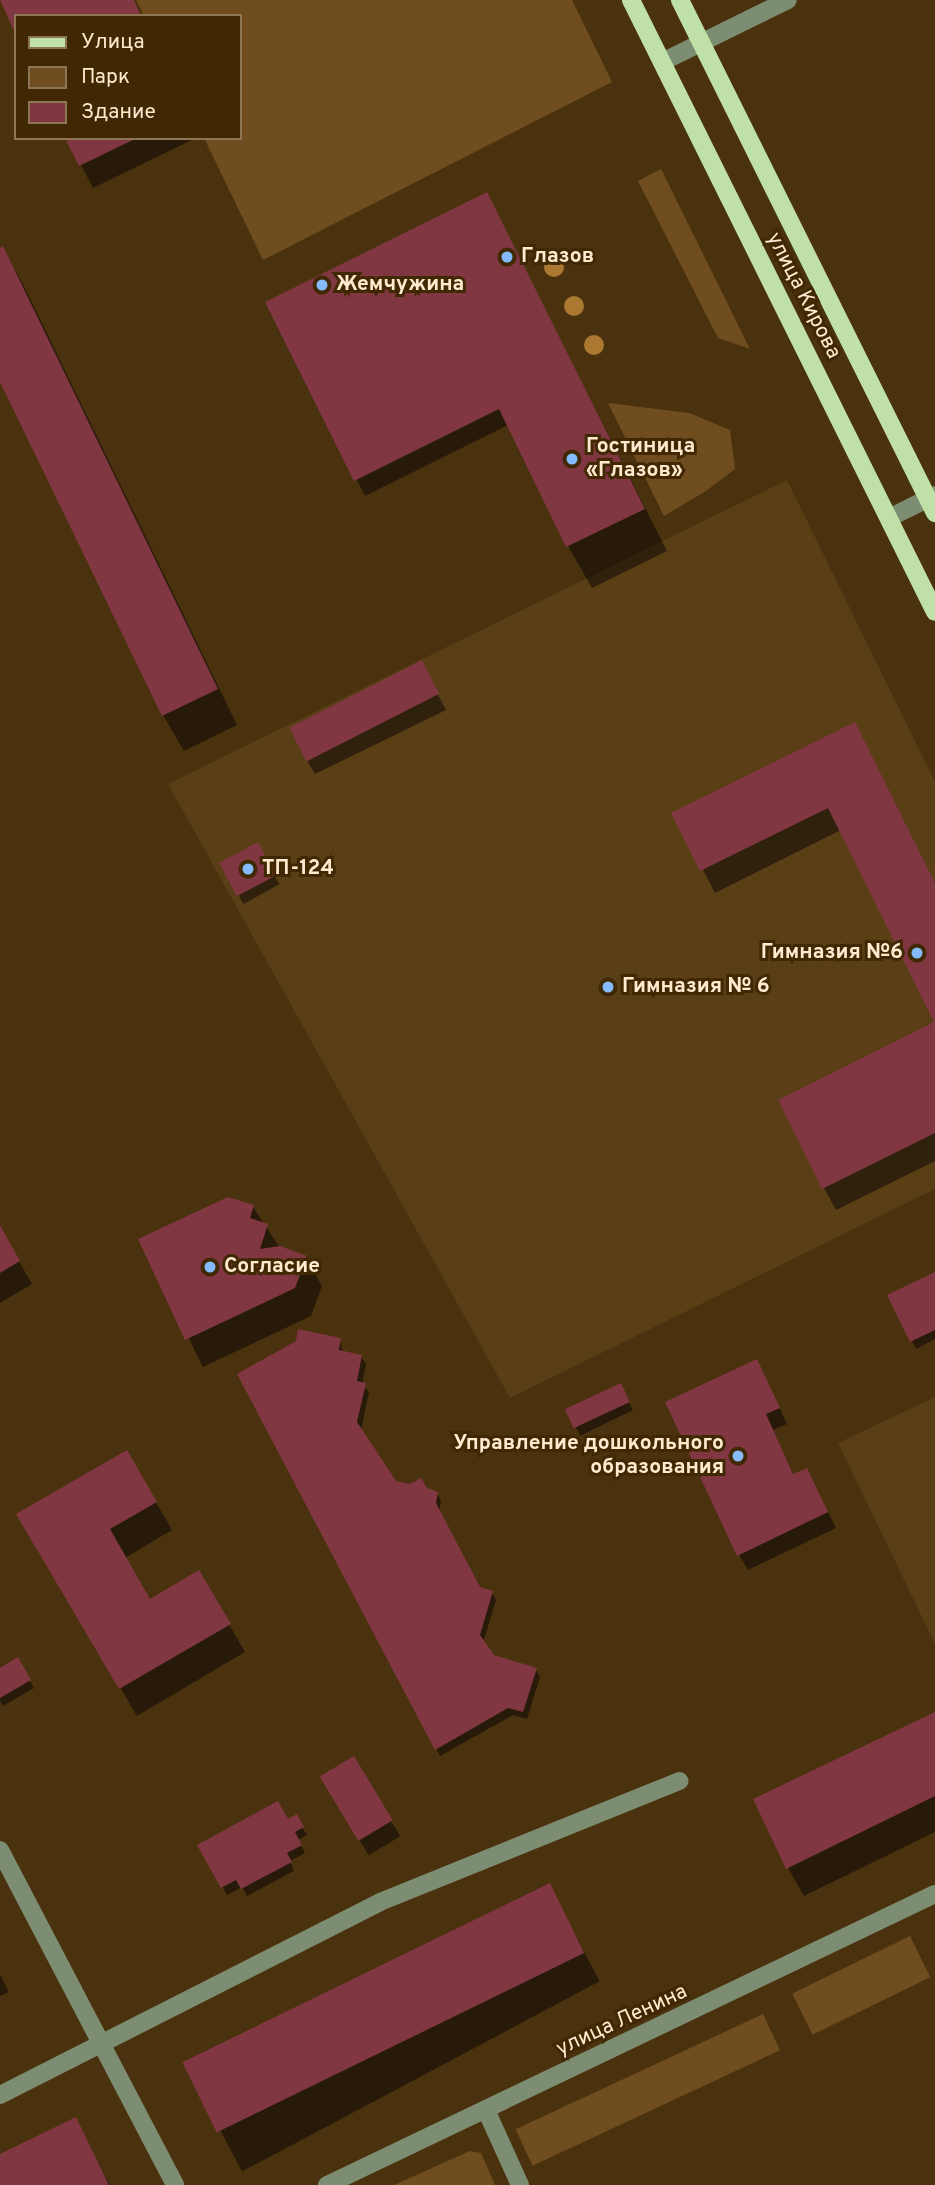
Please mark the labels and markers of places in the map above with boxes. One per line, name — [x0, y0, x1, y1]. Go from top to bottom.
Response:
place label: Глазов — [521, 244, 594, 270]
marker: Глазов — [499, 249, 515, 265]
place label: Жемчужина — [336, 272, 464, 298]
marker: Жемчужина — [314, 277, 330, 293]
place label: Гостиница «Глазов» — [586, 434, 695, 484]
marker: Гостиница «Глазов» — [564, 451, 580, 467]
place label: ТП-124 — [262, 856, 334, 882]
marker: ТП-124 — [240, 861, 256, 877]
place label: Гимназия №6 — [761, 940, 903, 966]
marker: Гимназия №6 — [909, 945, 925, 961]
place label: Гимназия № 6 — [622, 974, 770, 1000]
marker: Гимназия № 6 — [600, 979, 616, 995]
place label: Согласие — [224, 1254, 320, 1280]
marker: Согласие — [202, 1259, 218, 1275]
place label: Управление дошкольного образования — [453, 1431, 724, 1481]
marker: Управление дошкольного образования — [730, 1448, 746, 1464]

